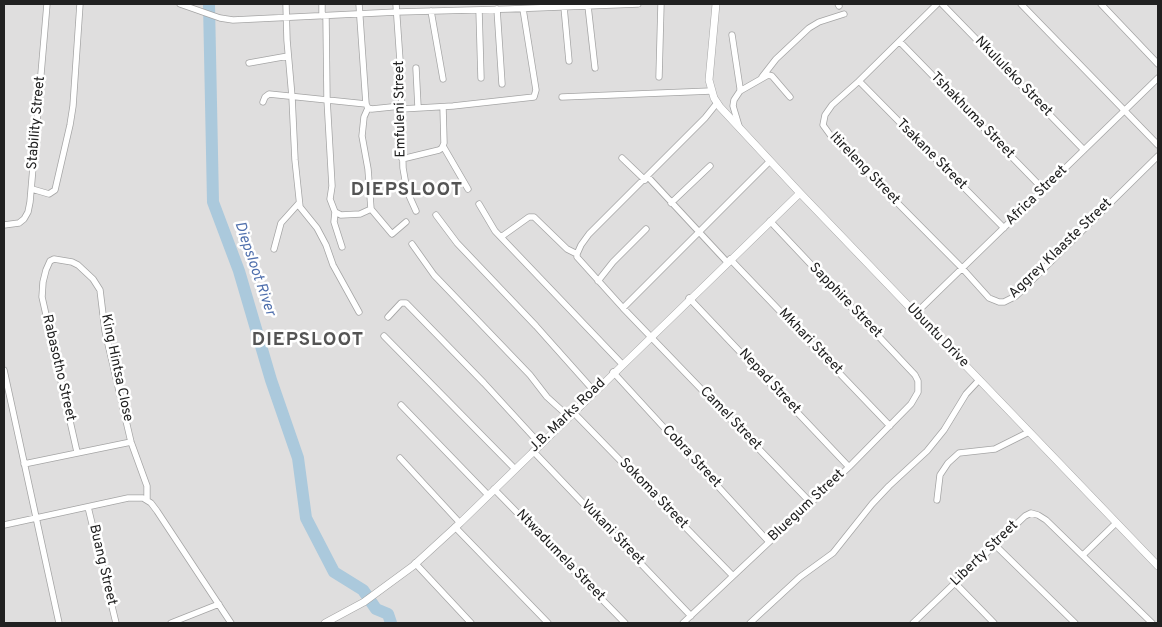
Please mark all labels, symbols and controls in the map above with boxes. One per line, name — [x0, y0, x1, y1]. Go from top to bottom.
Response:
street label: Nkululeko Street — [971, 34, 1055, 120]
street label: Emfuleni Street — [392, 60, 410, 158]
street label: Tshakhuma Street — [927, 69, 1017, 163]
street label: Stability Street — [25, 76, 49, 170]
street label: Tsakane Street — [892, 116, 970, 194]
street label: Itireleng Street — [825, 129, 903, 209]
street label: Africa Street — [1003, 163, 1071, 229]
district label: DIEPSLOOT — [350, 180, 464, 202]
street label: Aggrey Klaaste Street — [1006, 195, 1116, 303]
water label: Diepsloot River — [229, 219, 279, 319]
street label: Sapphire Street — [805, 260, 885, 342]
street label: Ubuntu Drive — [902, 301, 972, 371]
street label: Mkhari Street — [774, 306, 846, 378]
street label: Rabasotho Street — [38, 313, 78, 423]
street label: King Hintsa Close — [96, 313, 136, 423]
district label: DIEPSLOOT — [251, 330, 365, 352]
street label: Nepad Street — [735, 346, 803, 418]
street label: J.B. Marks Road — [527, 376, 609, 456]
street label: Camel Street — [696, 384, 764, 454]
street label: Cobra Street — [658, 422, 724, 492]
street label: Sokoma Street — [615, 455, 691, 533]
street label: Bluegum Street — [765, 466, 849, 546]
street label: Vukani Street — [577, 497, 647, 569]
street label: Ntwadumela Street — [512, 507, 608, 605]
street label: Liberty Street — [948, 518, 1022, 590]
street label: Buang Street — [85, 523, 119, 607]

